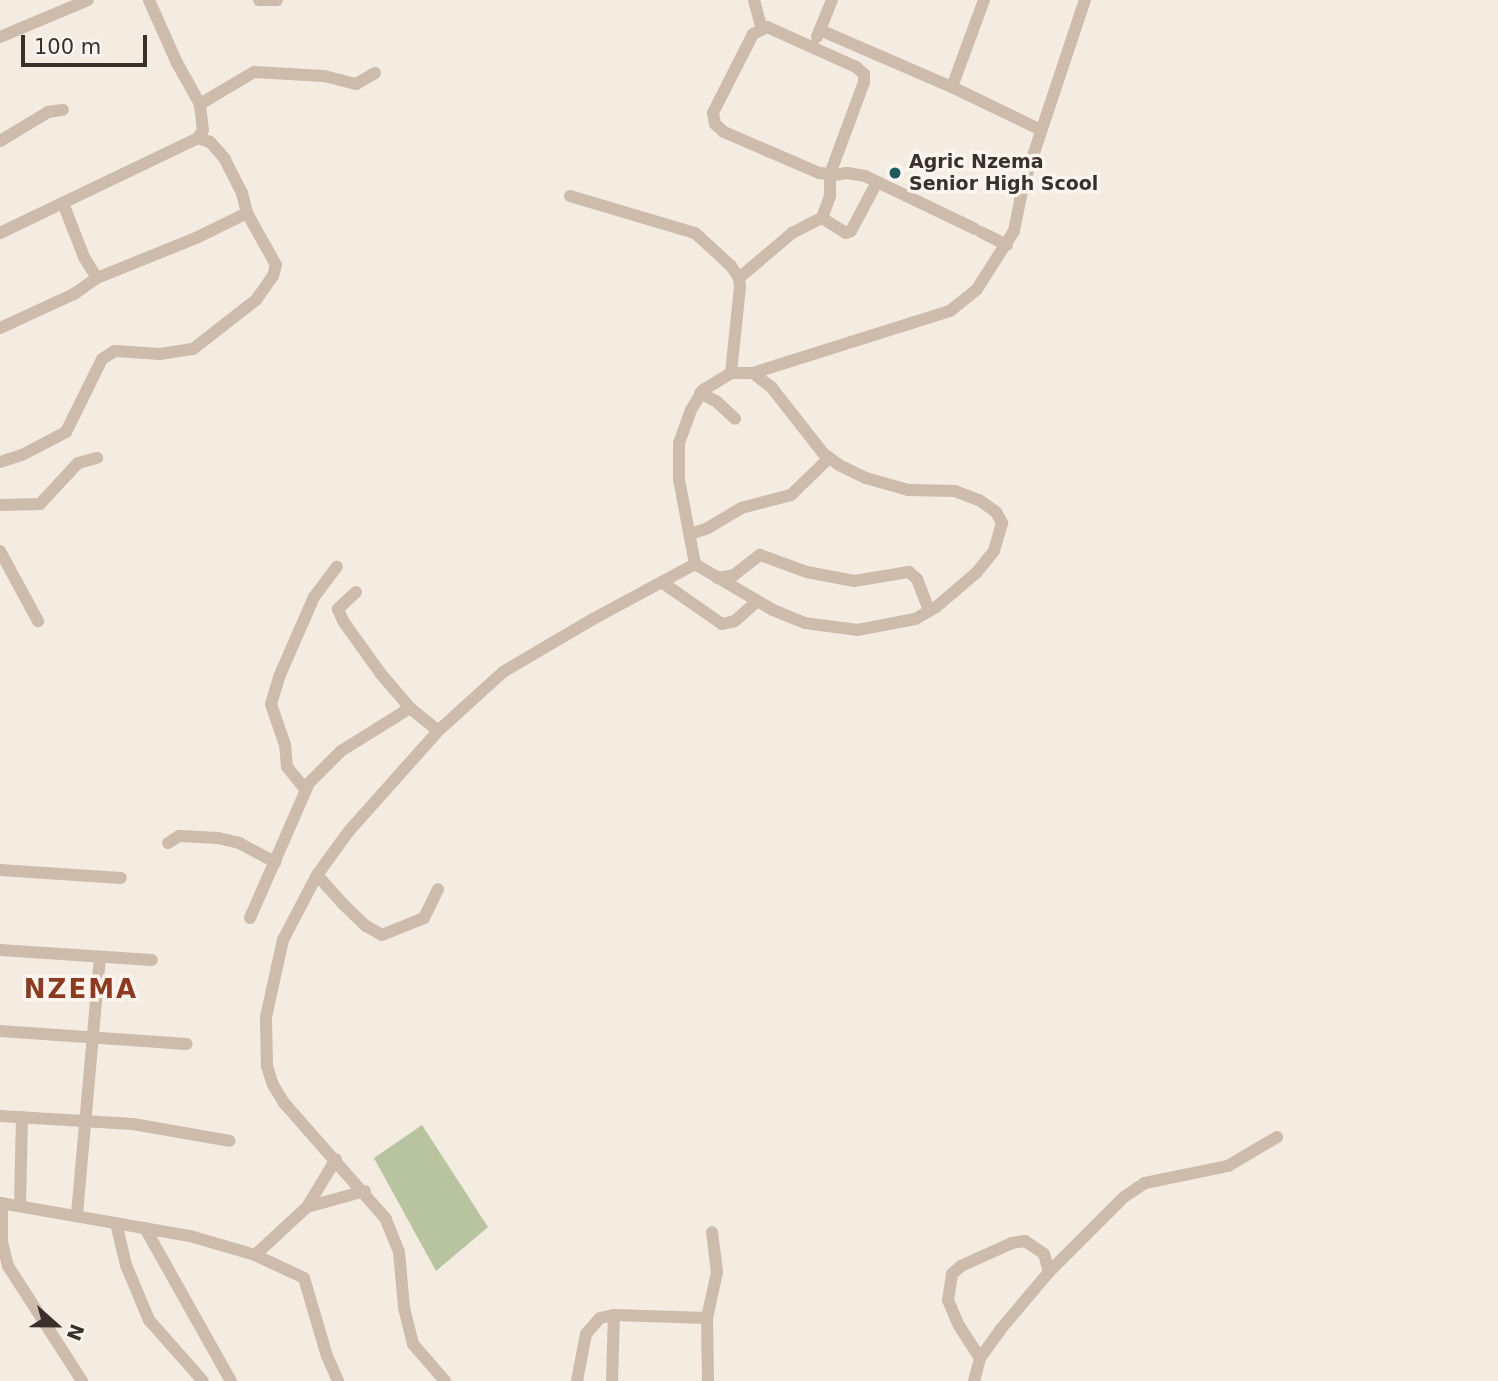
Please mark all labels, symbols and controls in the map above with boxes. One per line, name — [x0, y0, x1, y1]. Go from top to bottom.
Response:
scale bar — [24, 21, 150, 65]
text: 100 m — [34, 35, 101, 59]
place label: Agric Nzema Senior High Scool — [909, 151, 1098, 195]
marker: Agric Nzema Senior High Scool — [887, 165, 903, 181]
district label: NZEMA — [24, 974, 138, 1006]
north arrow — [21, 1290, 91, 1360]
text: N — [62, 1321, 89, 1344]

